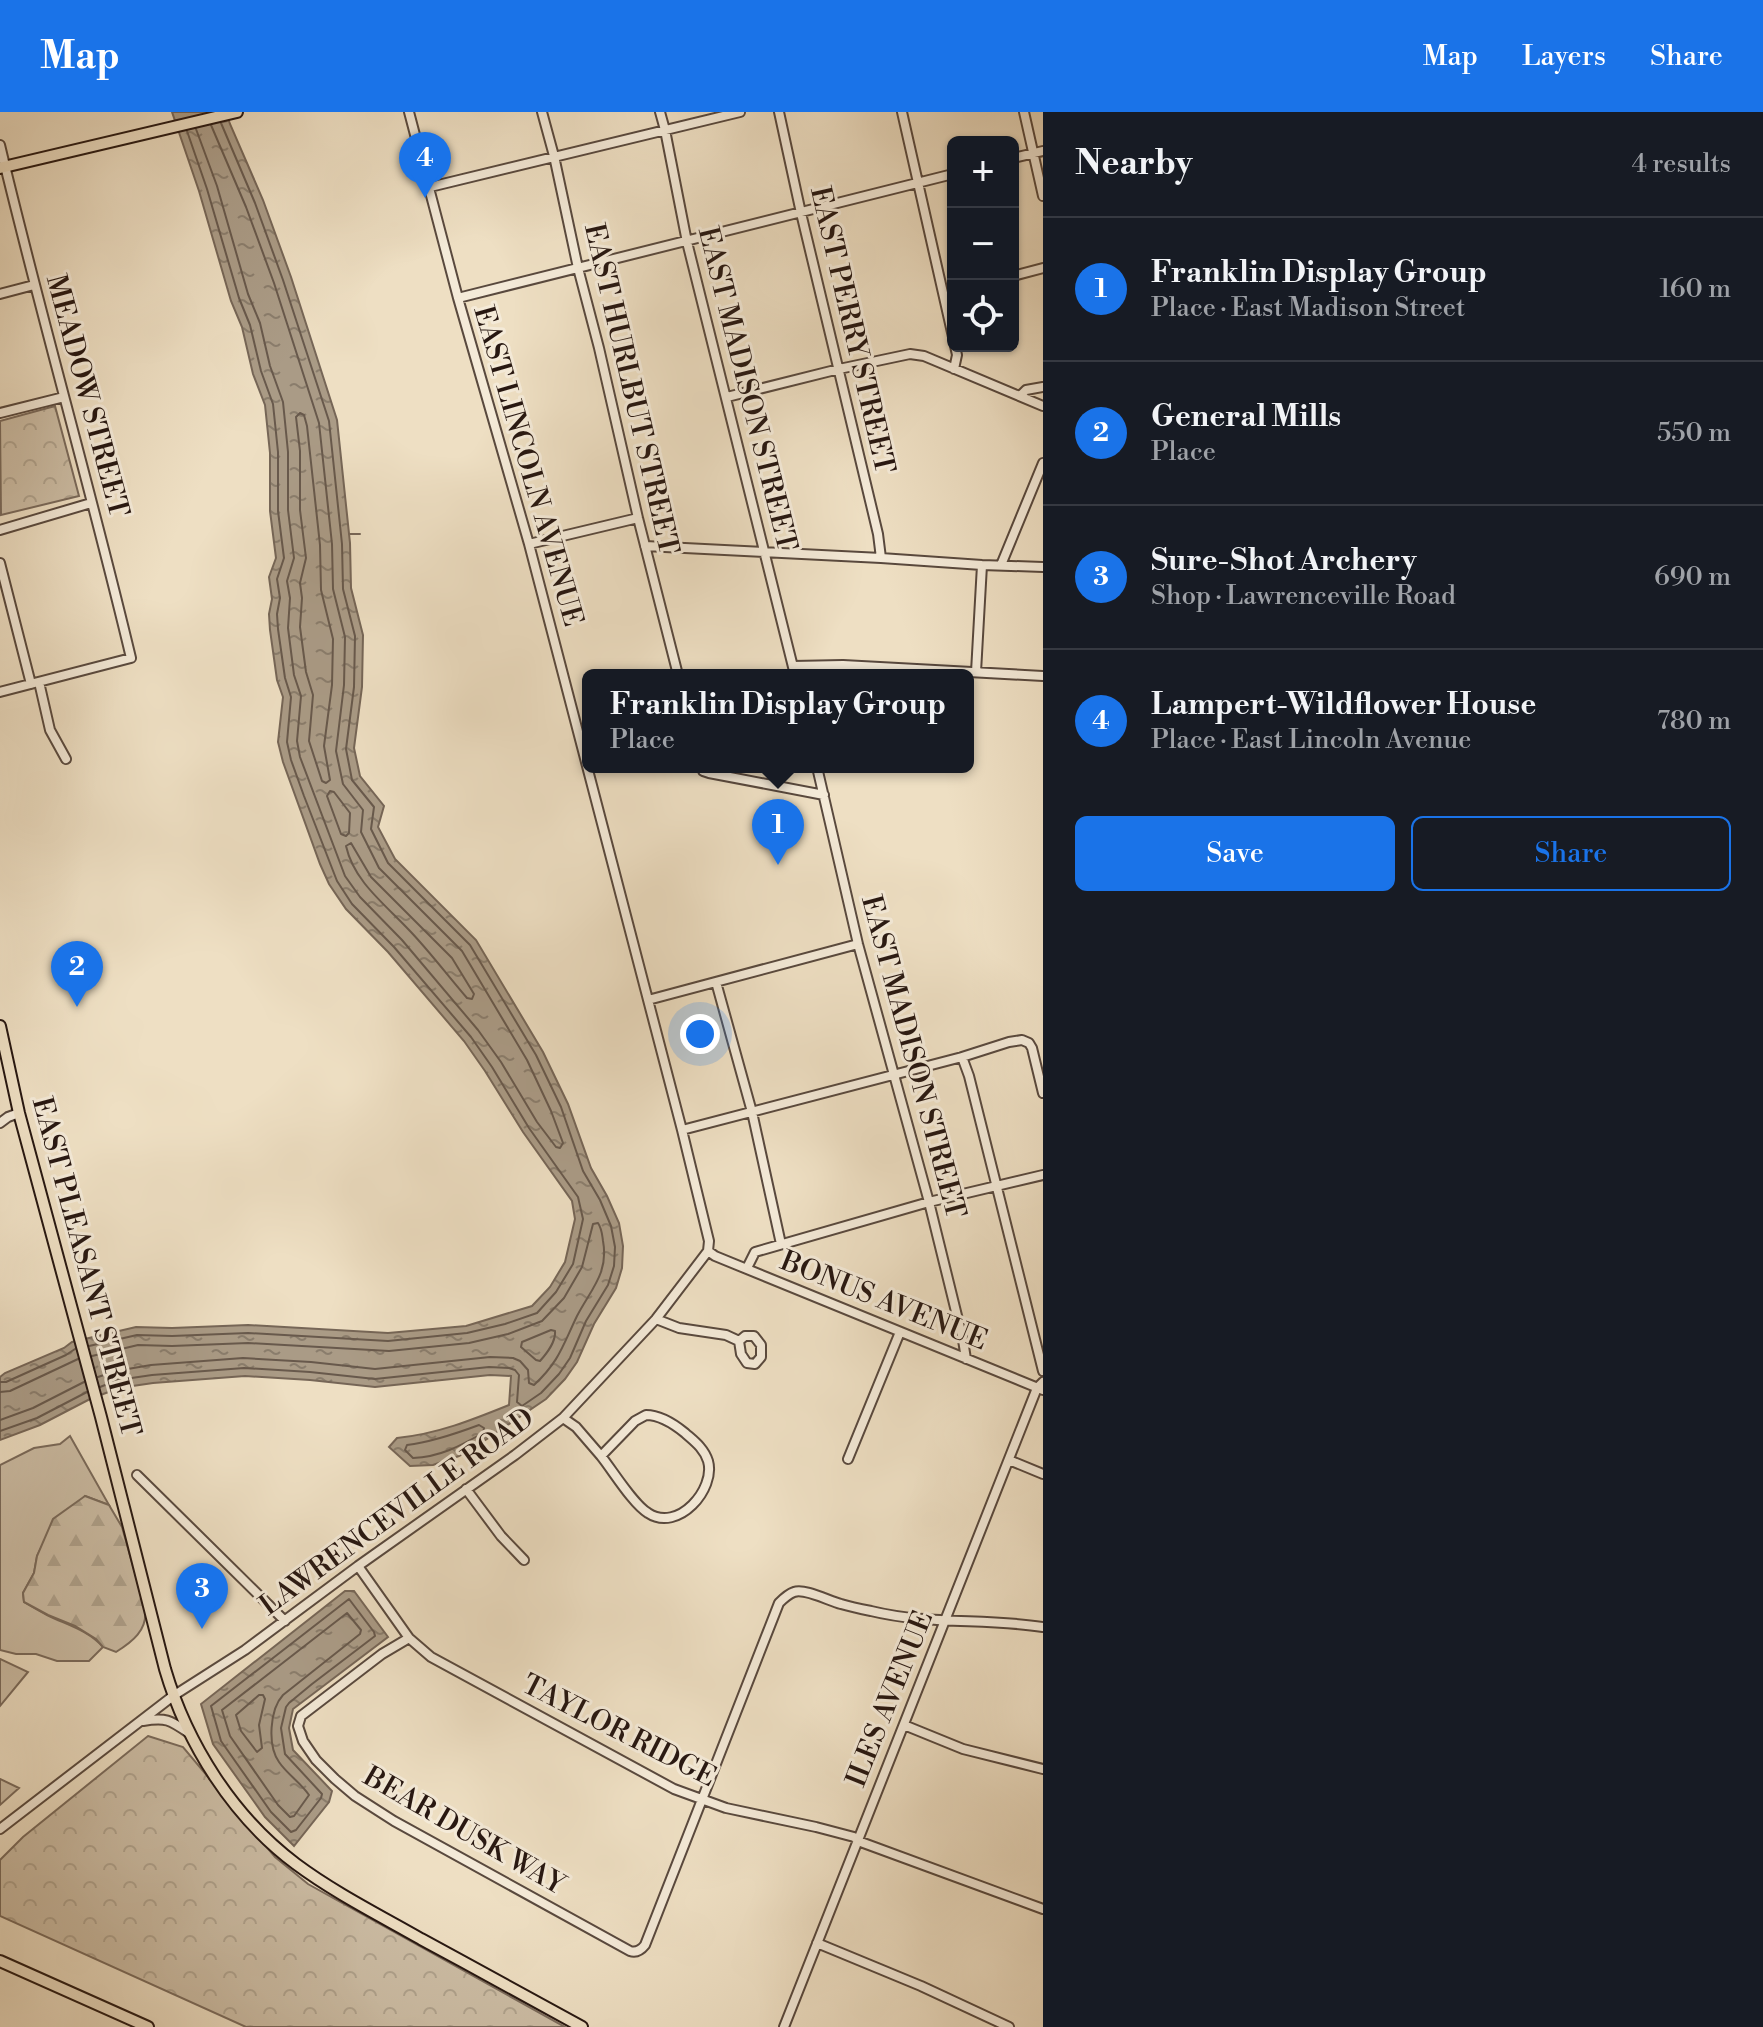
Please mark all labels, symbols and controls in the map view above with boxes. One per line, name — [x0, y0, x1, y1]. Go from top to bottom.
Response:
text: Map — [40, 33, 120, 80]
text: Map — [1423, 39, 1478, 74]
text: Layers — [1522, 39, 1606, 74]
text: Share — [1650, 39, 1723, 74]
pin: 4 — [399, 132, 451, 198]
map controls — [947, 136, 1019, 352]
button: + — [947, 136, 1019, 208]
text: Nearby — [1075, 143, 1193, 185]
text: 4 results — [1632, 148, 1731, 180]
street label: EAST PERRY STREET — [802, 183, 902, 477]
button: − — [947, 208, 1019, 280]
street label: EAST HURLBUT STREET — [576, 220, 686, 558]
street label: EAST MADISON STREET — [690, 223, 804, 555]
text: Franklin Display Group — [1151, 254, 1487, 292]
street label: MEADOW STREET — [38, 271, 136, 521]
text: 1 — [1095, 273, 1107, 305]
text: 160 m — [1660, 273, 1731, 305]
button: locate — [947, 280, 1019, 352]
text: Place · East Madison Street — [1151, 292, 1465, 324]
street label: EAST LINCOLN AVENUE — [465, 302, 591, 630]
text: General Mills — [1151, 398, 1341, 436]
text: 2 — [1093, 417, 1109, 449]
text: 550 m — [1657, 417, 1731, 449]
text: Place — [1151, 436, 1216, 468]
text: Sure-Shot Archery — [1151, 542, 1416, 580]
text: 3 — [1093, 561, 1109, 593]
text: 690 m — [1654, 561, 1731, 593]
text: Shop · Lawrenceville Road — [1151, 580, 1456, 612]
popup — [582, 669, 974, 773]
text: Franklin Display Group — [610, 686, 946, 724]
text: Lampert-Wildflower House — [1151, 686, 1536, 724]
text: 4 — [1092, 705, 1110, 737]
text: 780 m — [1657, 705, 1731, 737]
text: Place — [610, 724, 675, 756]
text: Place · East Lincoln Avenue — [1151, 724, 1471, 756]
pin: 1 — [752, 799, 804, 865]
button: Save — [1075, 816, 1395, 891]
button: Share — [1411, 816, 1731, 891]
street label: EAST MADISON STREET — [853, 892, 973, 1222]
pin: 2 — [51, 941, 103, 1007]
your location — [680, 1014, 720, 1054]
street label: EAST PLEASANT STREET — [24, 1093, 148, 1441]
street label: BONUS AVENUE — [775, 1243, 993, 1358]
street label: LAWRENCEVILLE ROAD — [253, 1400, 541, 1624]
pin: 3 — [176, 1563, 228, 1629]
street label: ILES AVENUE — [839, 1606, 941, 1792]
street label: TAYLOR RIDGE — [516, 1667, 722, 1795]
street label: BEAR DUSK WAY — [356, 1759, 572, 1904]

